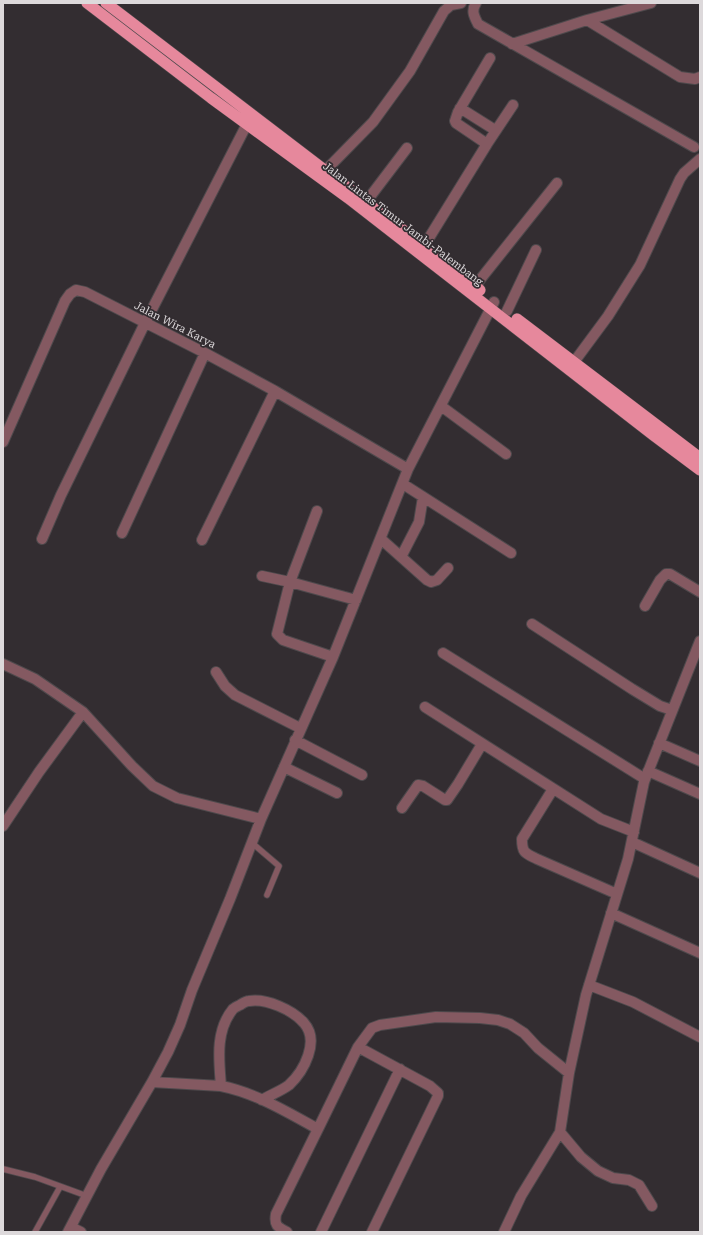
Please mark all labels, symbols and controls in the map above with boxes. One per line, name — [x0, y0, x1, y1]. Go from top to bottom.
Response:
street label: Jalan Lintas Timur Jambi-Palembang — [320, 160, 486, 289]
street label: Jalan Wira Karya — [132, 299, 218, 351]

